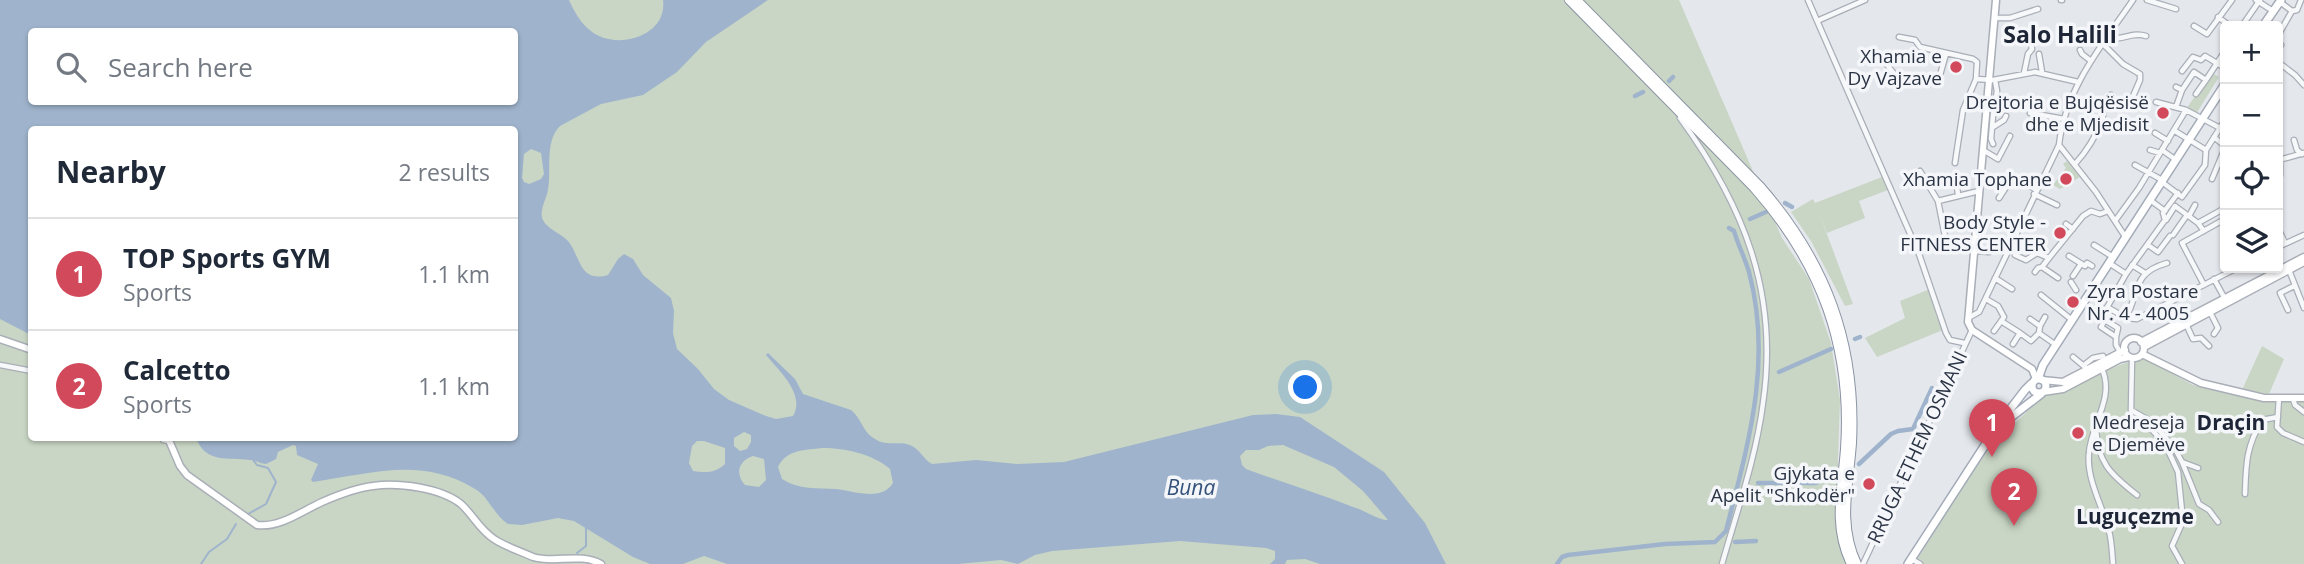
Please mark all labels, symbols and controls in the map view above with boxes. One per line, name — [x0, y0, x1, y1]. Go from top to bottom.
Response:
district label: Salo Halili — [2003, 18, 2117, 50]
map controls — [2220, 21, 2283, 273]
button: + — [2220, 21, 2283, 84]
search box — [28, 28, 518, 105]
place label: Xhamia e Dy Vajzave — [1847, 43, 1942, 91]
icon: search — [52, 48, 90, 86]
text: Search here — [108, 49, 253, 85]
marker: Xhamia e Dy Vajzave — [1948, 59, 1964, 75]
button: − — [2220, 84, 2283, 147]
place label: Drejtoria e Bujqësisë dhe e Mjedisit — [1966, 89, 2149, 137]
marker: Drejtoria e Bujqësisë dhe e Mjedisit — [2155, 105, 2171, 121]
button: locate — [2220, 147, 2283, 210]
text: Nearby — [56, 151, 166, 192]
text: 2 results — [399, 156, 490, 188]
place label: Xhamia Tophane — [1903, 166, 2052, 192]
marker: Xhamia Tophane — [2058, 171, 2074, 187]
place label: Body Style - FITNESS CENTER — [1900, 209, 2046, 257]
button: layers — [2220, 210, 2283, 273]
marker: Body Style - FITNESS CENTER — [2052, 225, 2068, 241]
text: TOP Sports GYM — [123, 240, 331, 276]
text: 1 — [72, 258, 86, 290]
text: 1.1 km — [418, 258, 490, 290]
text: Sports — [123, 276, 192, 308]
place label: Zyra Postare Nr. 4 - 4005 — [2087, 278, 2198, 326]
marker: Zyra Postare Nr. 4 - 4005 — [2065, 294, 2081, 310]
street label: RRUGA ETHEM OSMANI — [1861, 347, 1973, 547]
text: Calcetto — [123, 352, 231, 388]
text: 2 — [72, 370, 86, 402]
text: 1.1 km — [418, 370, 490, 402]
your location — [1288, 370, 1322, 404]
text: Sports — [123, 388, 192, 420]
pin: 1 — [1969, 399, 2015, 457]
district label: Draçin — [2197, 408, 2265, 436]
place label: Medreseja e Djemëve — [2092, 409, 2185, 457]
marker: Medreseja e Djemëve — [2070, 425, 2086, 441]
place label: Gjykata e Apelit "Shkodër" — [1711, 460, 1855, 508]
pin: 2 — [1991, 468, 2037, 526]
water label: Buna — [1167, 473, 1215, 501]
marker: Gjykata e Apelit "Shkodër" — [1861, 476, 1877, 492]
district label: Luguçezme — [2076, 502, 2194, 530]

